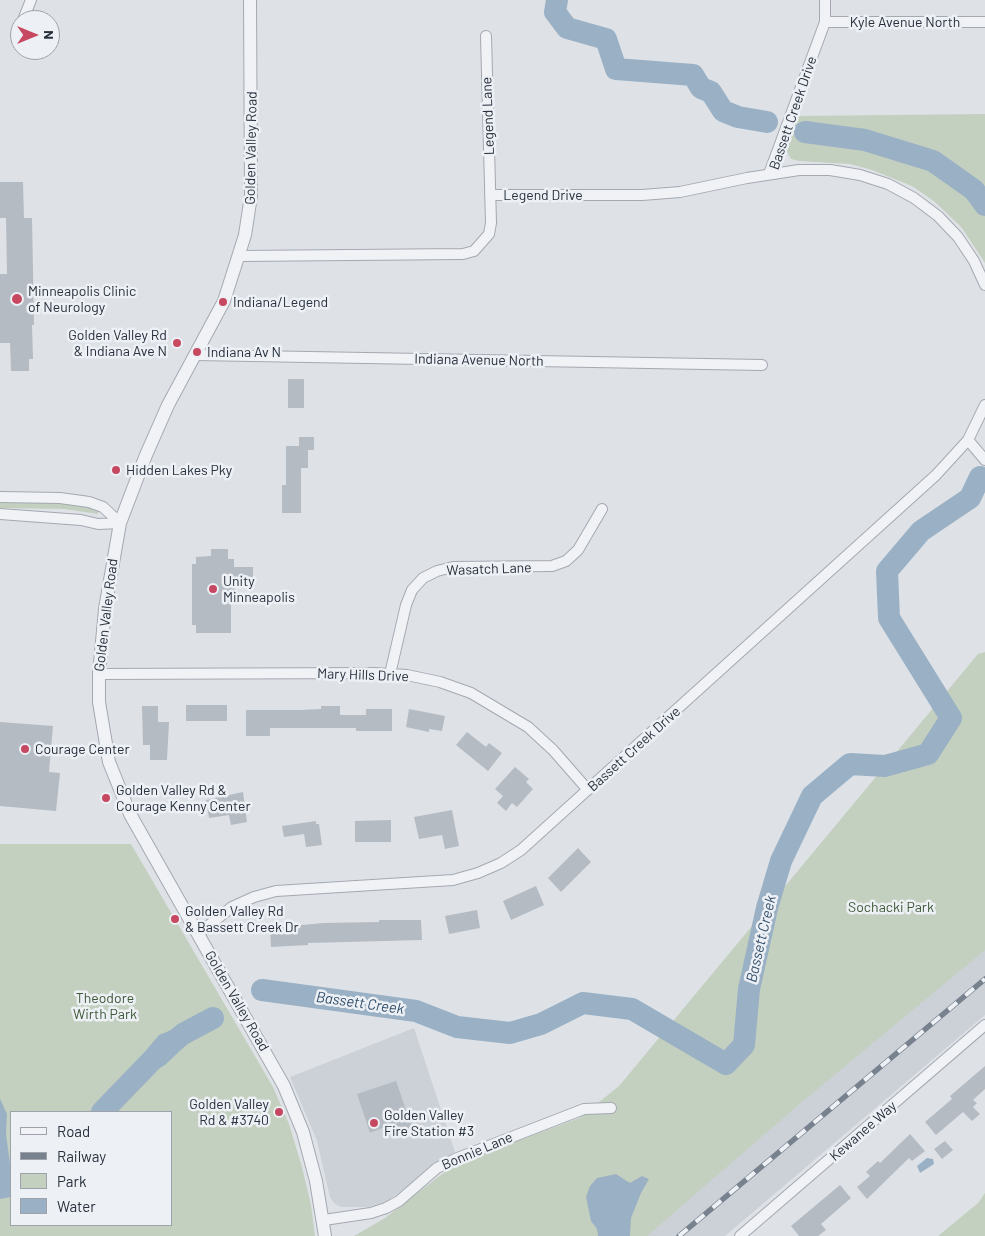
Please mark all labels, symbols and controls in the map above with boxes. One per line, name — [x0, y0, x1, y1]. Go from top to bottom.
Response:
north arrow — [10, 10, 60, 60]
street label: Kyle Avenue North — [850, 14, 960, 30]
text: N — [41, 30, 58, 40]
street label: Bassett Creek Drive — [766, 54, 820, 172]
street label: Legend Lane — [478, 77, 498, 155]
street label: Golden Valley Road — [242, 91, 260, 205]
street label: Legend Drive — [503, 187, 583, 203]
place label: Minneapolis Clinic of Neurology — [28, 283, 136, 316]
marker: Minneapolis Clinic of Neurology — [10, 292, 24, 306]
place label: Indiana/Legend — [233, 294, 328, 310]
marker: Indiana/Legend — [217, 296, 229, 308]
place label: Golden Valley Rd & Indiana Ave N — [68, 327, 167, 360]
marker: Golden Valley Rd & Indiana Ave N — [171, 337, 183, 349]
place label: Indiana Av N — [207, 344, 281, 360]
marker: Indiana Av N — [191, 346, 203, 358]
street label: Indiana Avenue North — [414, 350, 544, 370]
place label: Hidden Lakes Pky — [126, 462, 232, 478]
marker: Hidden Lakes Pky — [110, 464, 122, 476]
street label: Golden Valley Road — [91, 558, 121, 672]
street label: Wasatch Lane — [446, 559, 532, 579]
place label: Unity Minneapolis — [223, 573, 295, 606]
marker: Unity Minneapolis — [207, 583, 219, 595]
street label: Mary Hills Drive — [317, 665, 409, 685]
street label: Bassett Creek Drive — [584, 703, 684, 795]
place label: Courage Center — [35, 741, 130, 757]
marker: Courage Center — [19, 743, 31, 755]
place label: Golden Valley Rd & Courage Kenny Center — [116, 782, 251, 814]
marker: Golden Valley Rd & Courage Kenny Center — [100, 792, 112, 804]
water label: Bassett Creek — [742, 894, 780, 984]
park label: Sochacki Park — [848, 899, 934, 915]
place label: Golden Valley Rd & Bassett Creek Dr — [185, 903, 298, 936]
marker: Golden Valley Rd & Bassett Creek Dr — [169, 913, 181, 925]
street label: Golden Valley Road — [201, 948, 273, 1054]
water label: Bassett Creek — [315, 988, 405, 1018]
park label: Theodore Wirth Park — [73, 990, 137, 1022]
place label: Golden Valley Rd & #3740 — [189, 1096, 269, 1128]
street label: Kewanee Way — [826, 1097, 900, 1165]
marker: Golden Valley Rd & #3740 — [273, 1106, 285, 1118]
place label: Golden Valley Fire Station #3 — [384, 1107, 474, 1140]
legend — [10, 1111, 172, 1226]
marker: Golden Valley Fire Station #3 — [368, 1117, 380, 1129]
text: Road — [57, 1122, 90, 1140]
street label: Bonnie Lane — [439, 1129, 515, 1173]
text: Railway — [57, 1147, 106, 1165]
text: Park — [57, 1172, 86, 1190]
text: Water — [57, 1197, 96, 1215]

